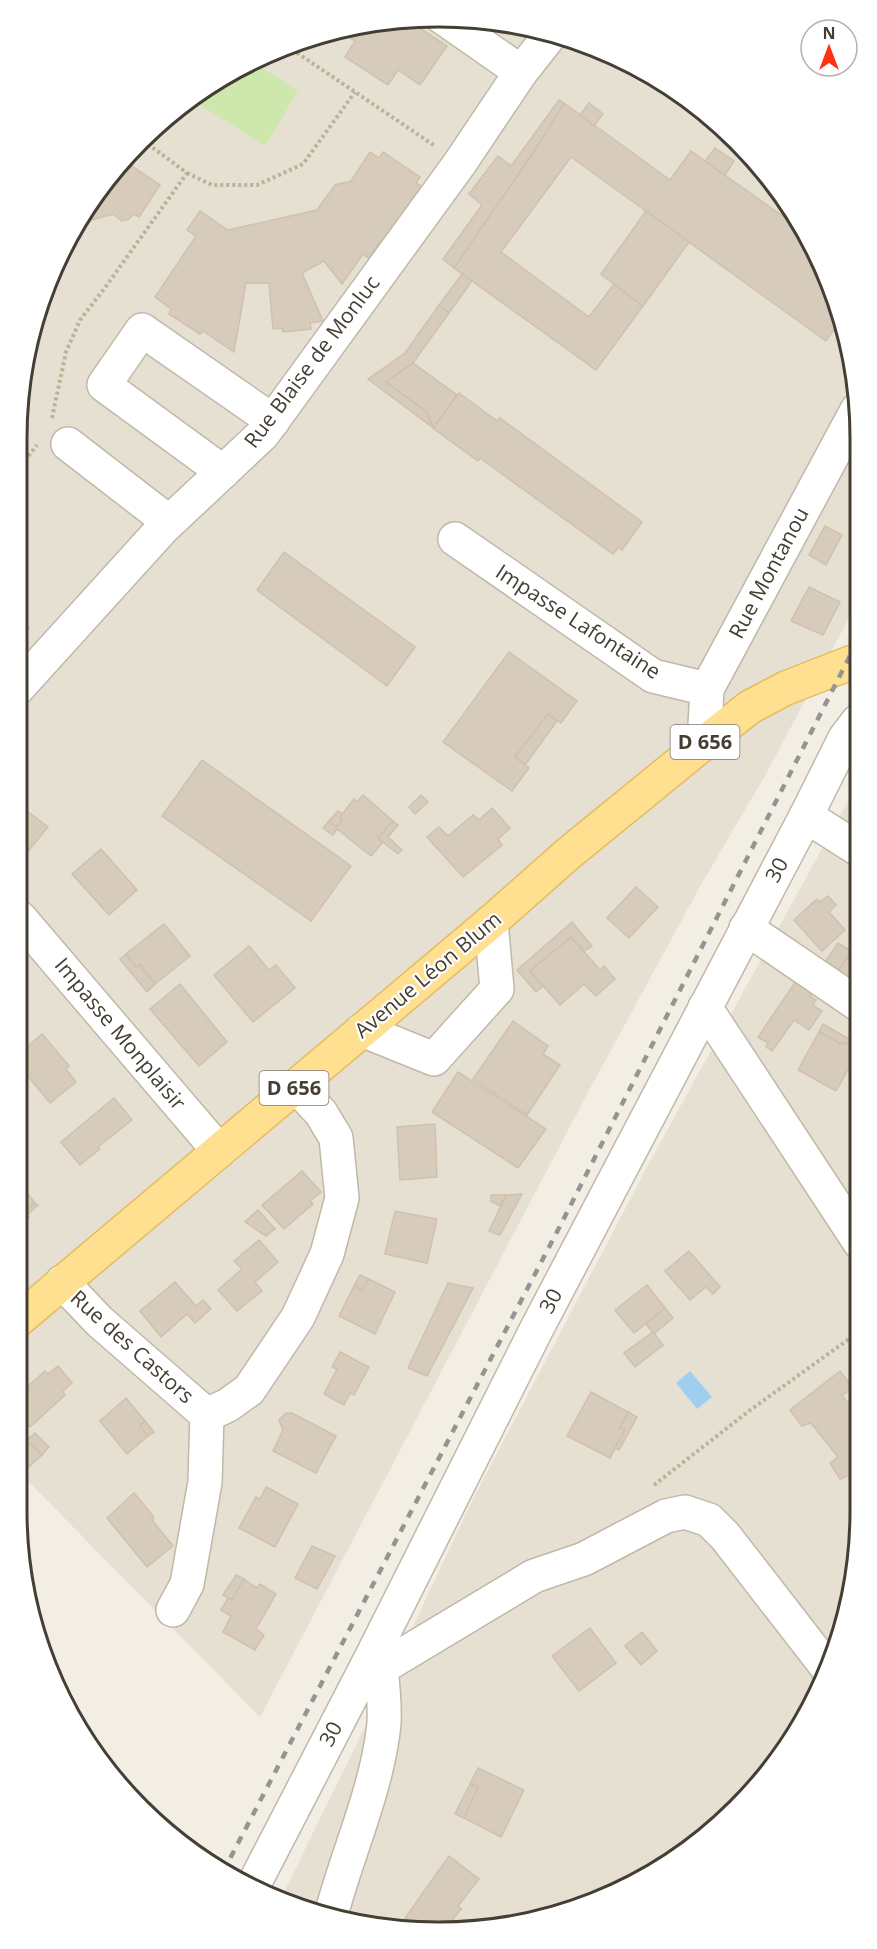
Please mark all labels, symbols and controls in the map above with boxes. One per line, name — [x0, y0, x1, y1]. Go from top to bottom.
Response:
north arrow — [799, 18, 859, 78]
text: N — [822, 22, 836, 44]
street label: Rue Blaise de Monluc — [237, 270, 385, 453]
street label: Rue Montanou — [722, 502, 815, 643]
street label: Impasse Lafontaine — [491, 557, 666, 685]
road number: D 656 — [670, 725, 740, 759]
street label: 30 — [758, 852, 794, 887]
street label: Avenue Léon Blum — [348, 905, 507, 1044]
street label: Impasse Monplaisir — [49, 951, 193, 1116]
road number: D 656 — [260, 1071, 328, 1105]
street label: Rue des Castors — [65, 1283, 200, 1409]
street label: 30 — [532, 1283, 568, 1318]
street label: 30 — [312, 1716, 348, 1751]

